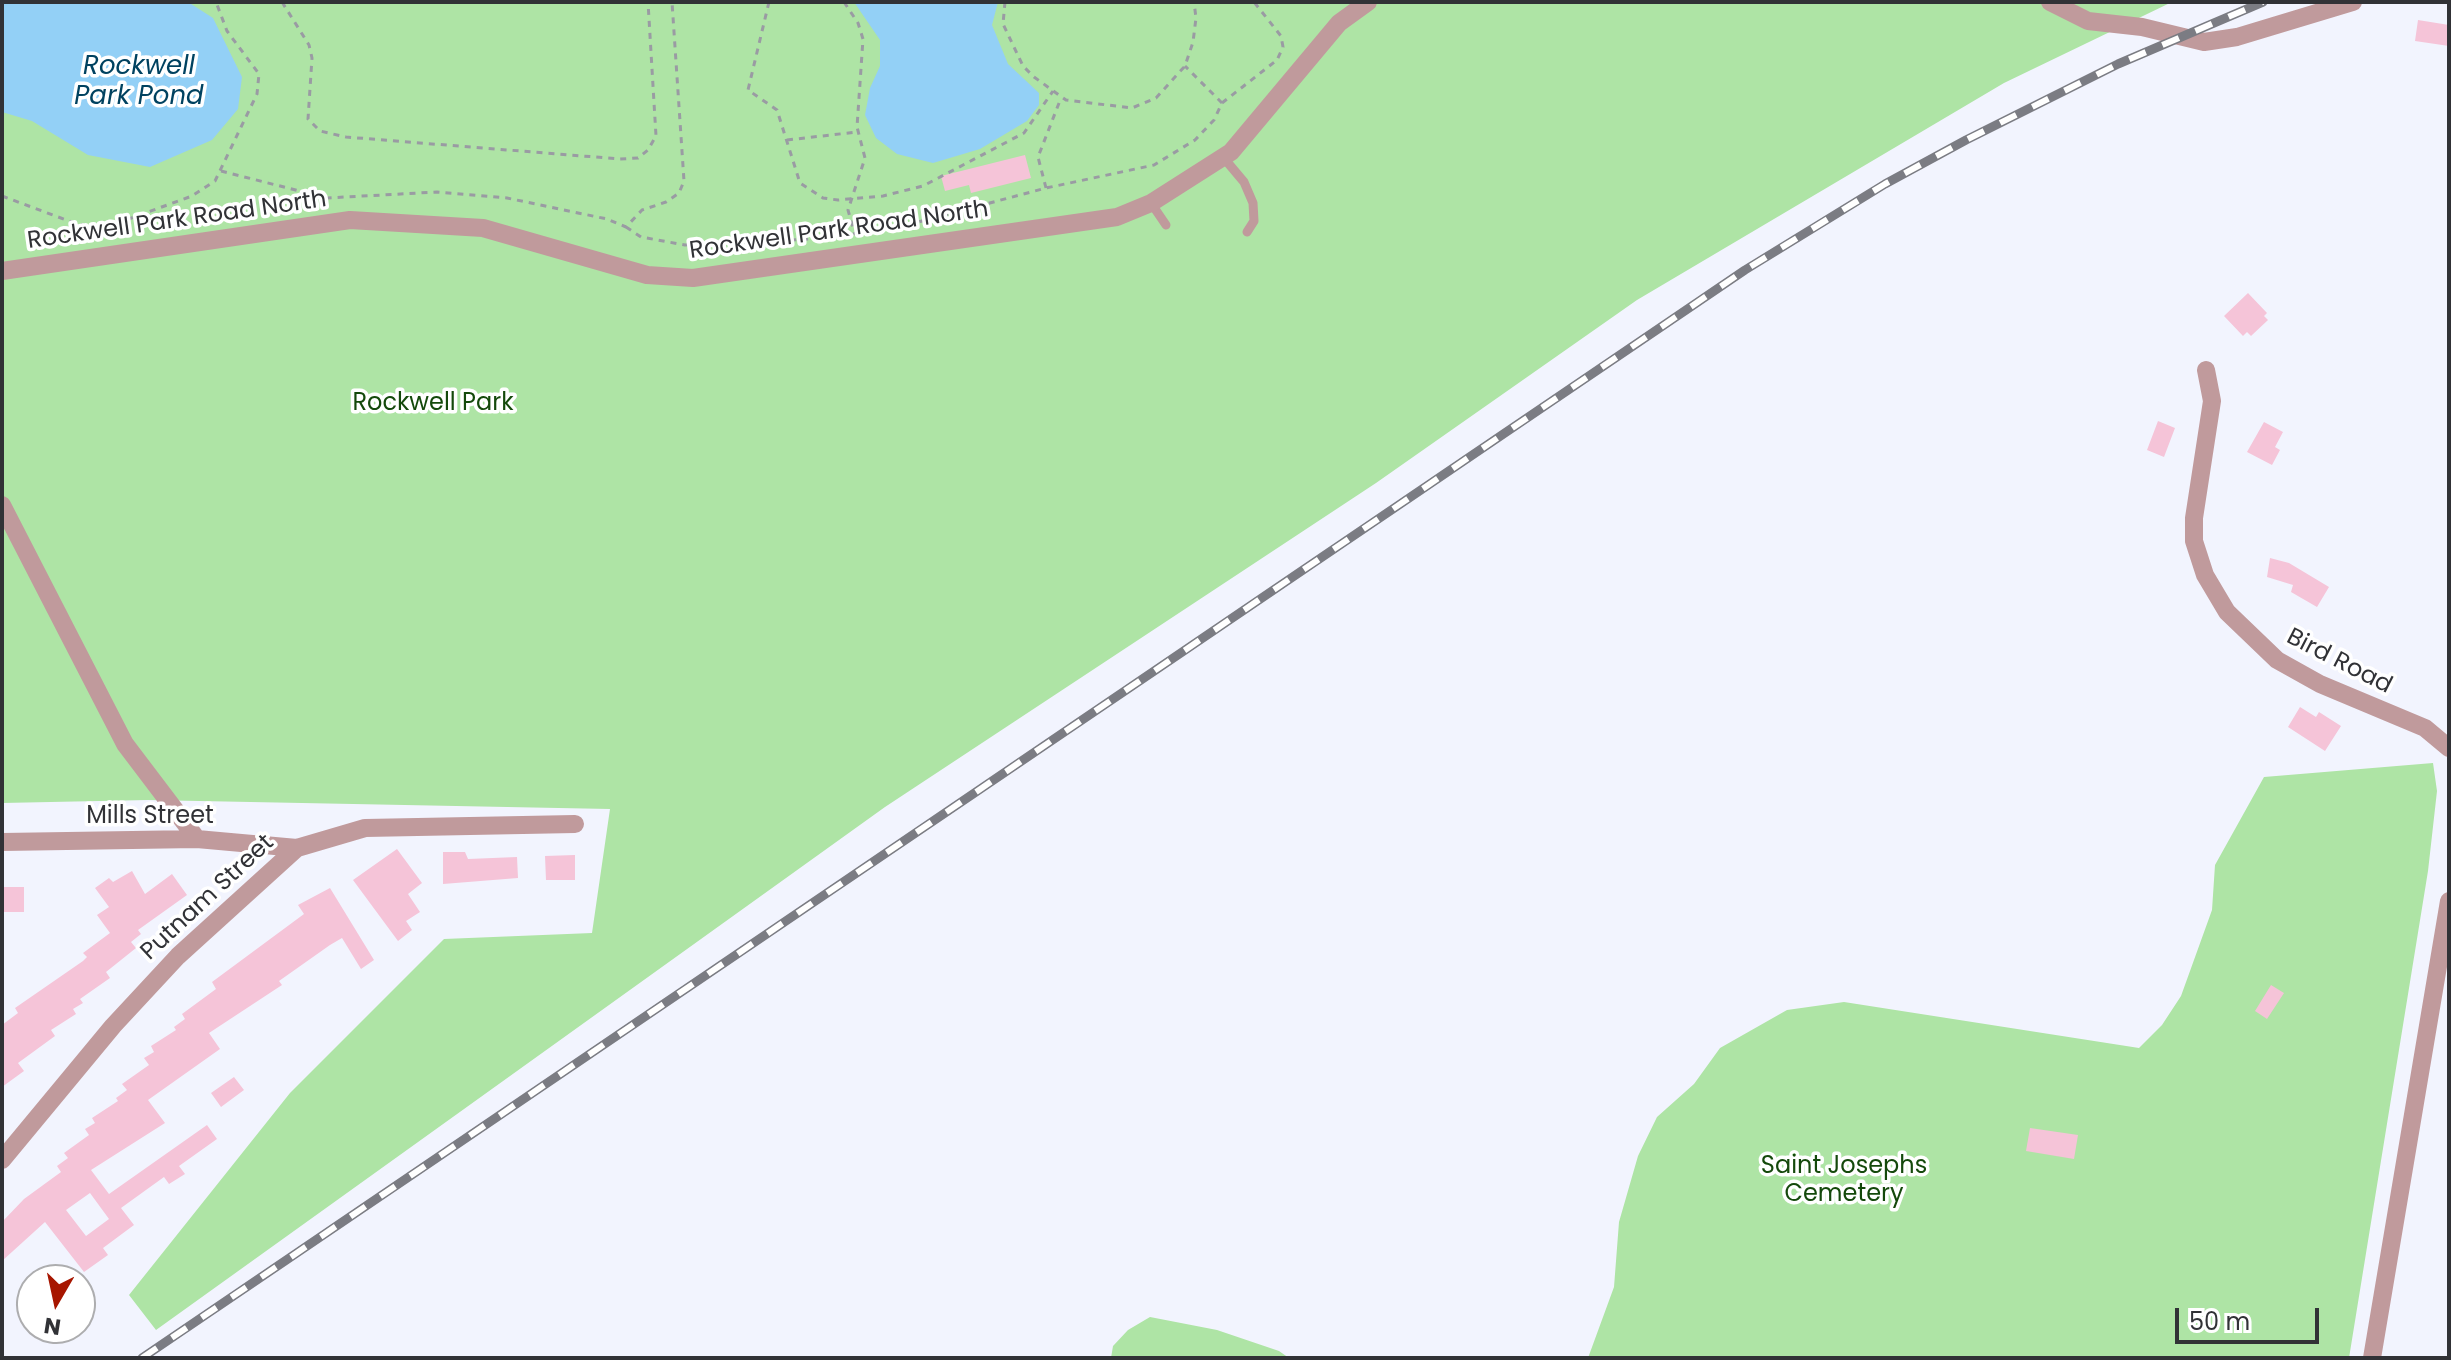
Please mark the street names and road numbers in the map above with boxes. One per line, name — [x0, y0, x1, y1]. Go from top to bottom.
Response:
street label: Rockwell Park Road North — [26, 186, 328, 256]
street label: Rockwell Park Road North — [688, 196, 990, 266]
street label: Bird Road — [2281, 623, 2397, 701]
street label: Mills Street — [86, 803, 214, 831]
street label: Putnam Street — [136, 829, 280, 967]

